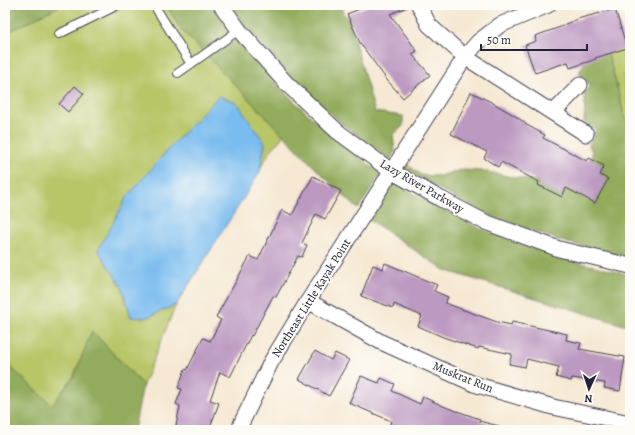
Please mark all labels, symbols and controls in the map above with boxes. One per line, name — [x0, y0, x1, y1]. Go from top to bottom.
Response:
scale bar — [481, 26, 587, 52]
text: 50 m — [487, 32, 511, 48]
street label: Lazy River Parkway — [377, 155, 467, 217]
street label: Northeast Little Kayak Point — [268, 235, 354, 360]
street label: Muskrat Run — [430, 358, 496, 396]
north arrow — [569, 369, 609, 409]
text: N — [584, 391, 593, 406]

